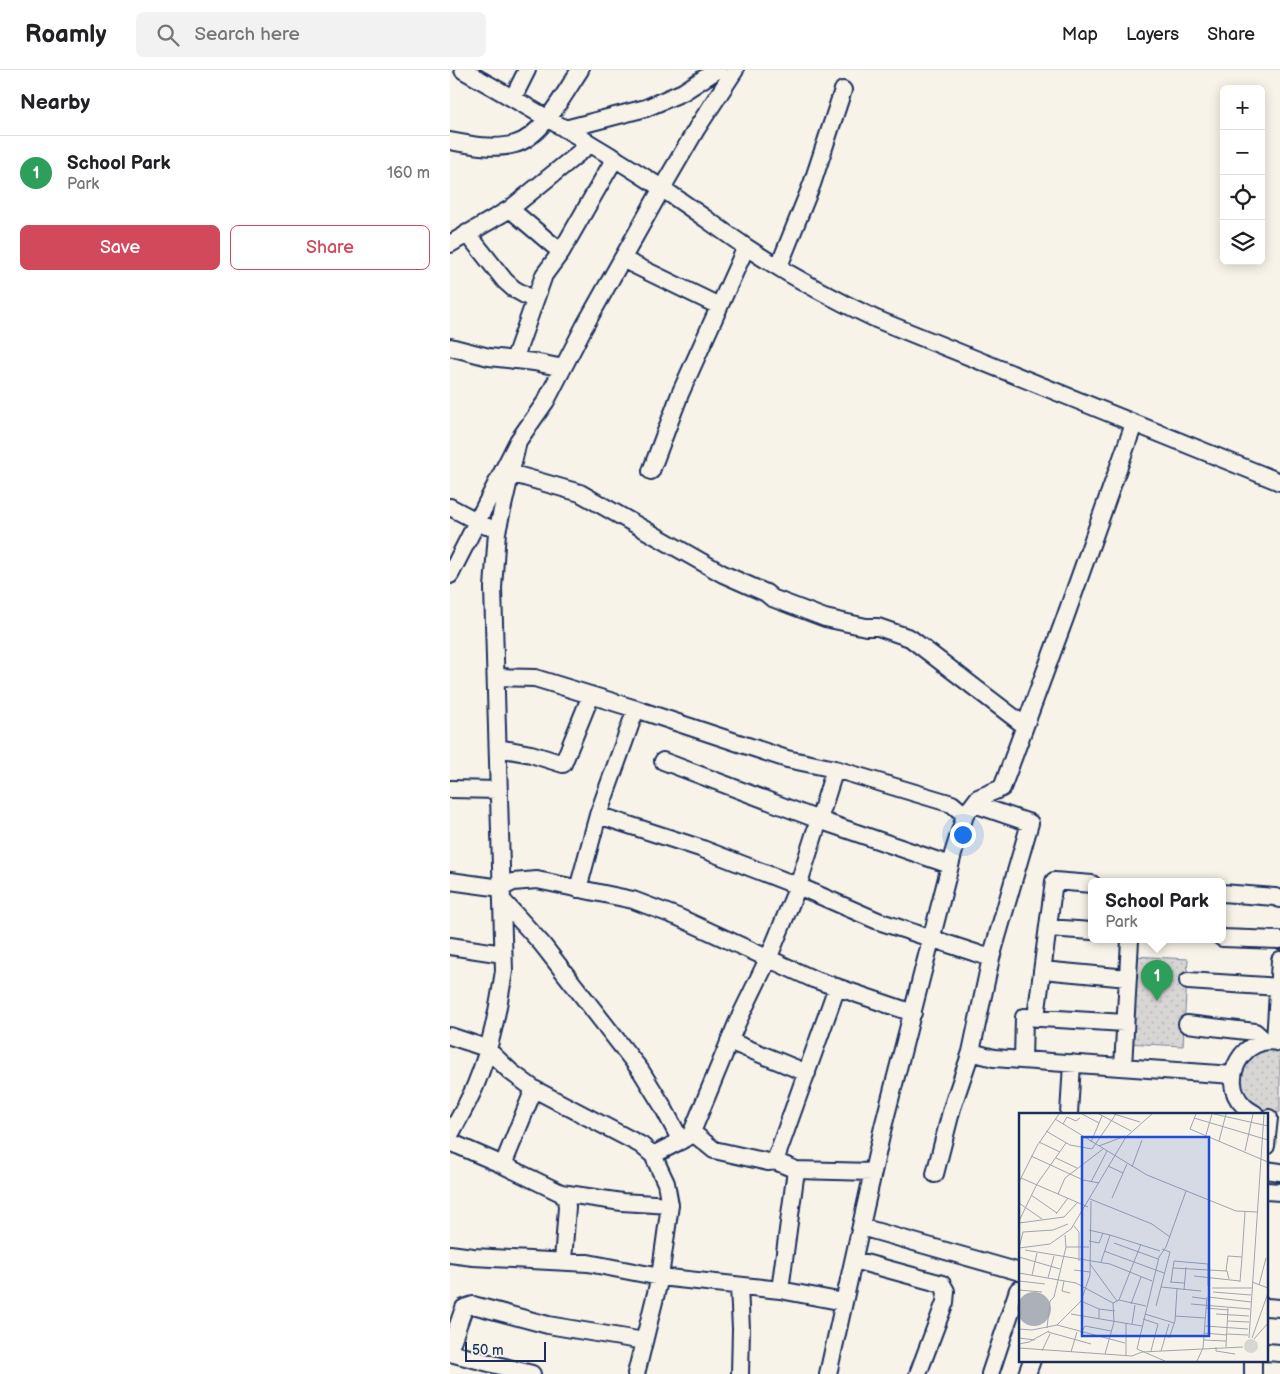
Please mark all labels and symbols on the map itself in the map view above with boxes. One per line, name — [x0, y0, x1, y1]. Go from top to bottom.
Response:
your location — [950, 822, 976, 848]
pin: 1 — [1141, 960, 1173, 1001]
inset map — [1019, 1113, 1268, 1362]
scale bar — [465, 1339, 546, 1362]

